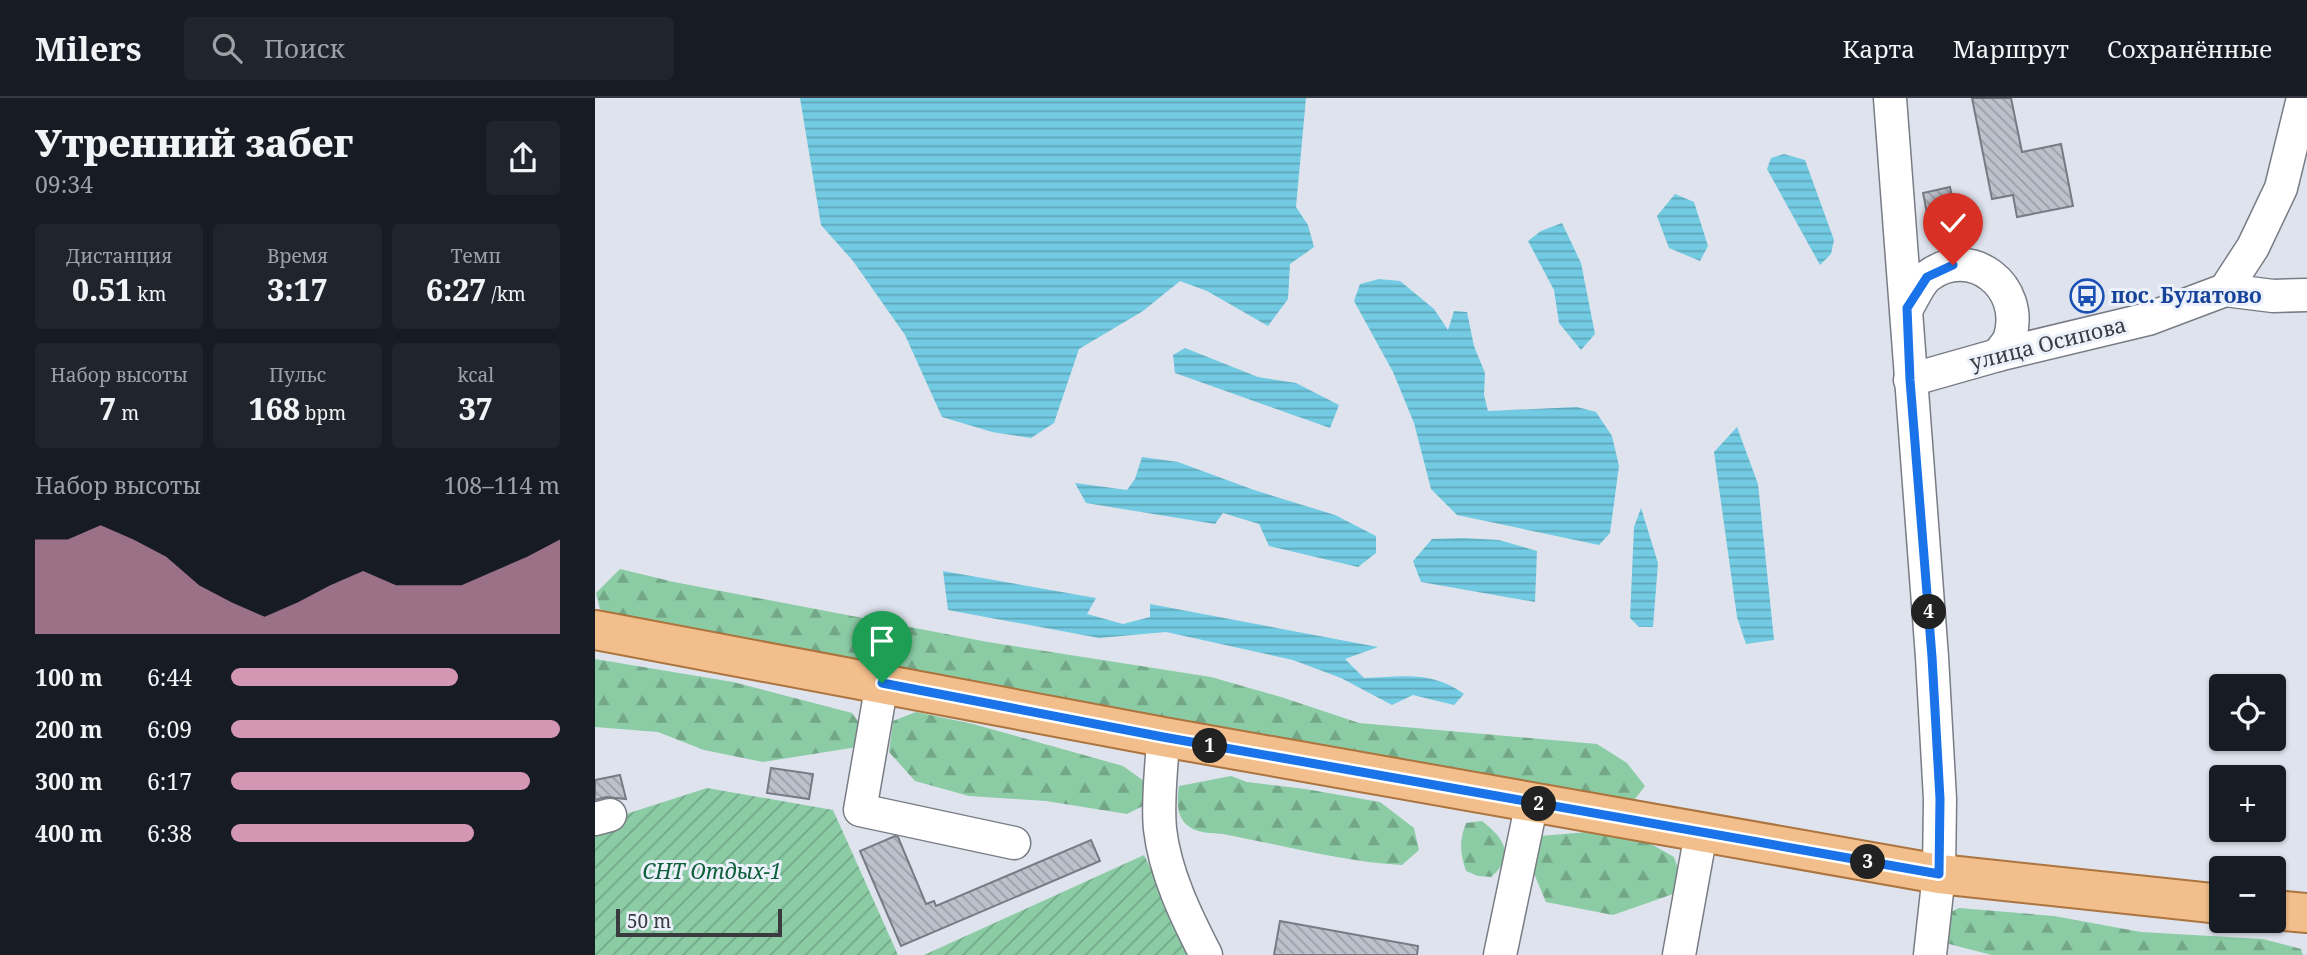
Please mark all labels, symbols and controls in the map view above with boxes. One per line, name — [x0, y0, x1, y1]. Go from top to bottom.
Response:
search box — [184, 17, 674, 80]
text: Milers — [35, 26, 142, 71]
icon: search — [208, 29, 246, 67]
text: Поиск — [264, 30, 345, 66]
text: Карта — [1843, 32, 1915, 65]
text: Маршрут — [1953, 32, 2069, 65]
text: Сохранённые — [2107, 32, 2272, 65]
text: Утренний забег — [35, 116, 353, 168]
button: share — [486, 121, 560, 195]
text: 09:34 — [35, 168, 93, 200]
pin — [1923, 193, 1983, 265]
icon: check — [1934, 204, 1972, 242]
text: Дистанция — [66, 243, 172, 269]
text: Время — [267, 243, 328, 269]
text: Темп — [451, 243, 501, 269]
text: 0.51 — [72, 269, 132, 310]
text: 3:17 — [267, 269, 328, 310]
text: 6:27 — [426, 269, 486, 310]
bus stop icon: пос. Булатово — [2068, 277, 2106, 315]
text: km — [132, 281, 166, 307]
text: /km — [486, 281, 526, 307]
place label: пос. Булатово — [2111, 281, 2262, 309]
street label: улица Осипова — [1967, 310, 2129, 376]
text: Набор высоты — [51, 362, 188, 388]
text: Пульс — [269, 362, 326, 388]
text: kcal — [457, 362, 494, 388]
text: 7 — [99, 388, 116, 429]
text: 168 — [249, 388, 300, 429]
text: 37 — [459, 388, 493, 429]
text: m — [116, 400, 139, 426]
text: bpm — [300, 400, 346, 426]
text: Набор высоты — [35, 469, 201, 501]
text: 108–114 m — [444, 469, 560, 501]
pin: 4 — [1911, 594, 1947, 630]
text: 4 — [1923, 598, 1934, 624]
pin — [852, 611, 912, 683]
icon: arrive — [863, 622, 901, 660]
text: 100 m — [35, 661, 103, 693]
text: 6:44 — [147, 661, 192, 693]
map controls — [2209, 674, 2286, 933]
button: locate — [2209, 674, 2286, 751]
text: 200 m — [35, 713, 103, 745]
text: 6:09 — [147, 713, 192, 745]
pin: 1 — [1193, 728, 1227, 764]
text: 1 — [1204, 732, 1215, 758]
text: 300 m — [35, 765, 103, 797]
text: 6:17 — [147, 765, 192, 797]
button: + — [2209, 765, 2286, 842]
pin: 2 — [1521, 786, 1557, 822]
text: 2 — [1533, 790, 1544, 816]
text: 400 m — [35, 817, 103, 849]
text: 6:38 — [147, 817, 192, 849]
pin: 3 — [1851, 844, 1885, 880]
text: 3 — [1862, 848, 1873, 874]
button: − — [2209, 856, 2286, 933]
park label: СНТ Отдых-1 — [642, 857, 782, 885]
scale bar — [616, 906, 782, 938]
text: 50 m — [627, 908, 671, 934]

